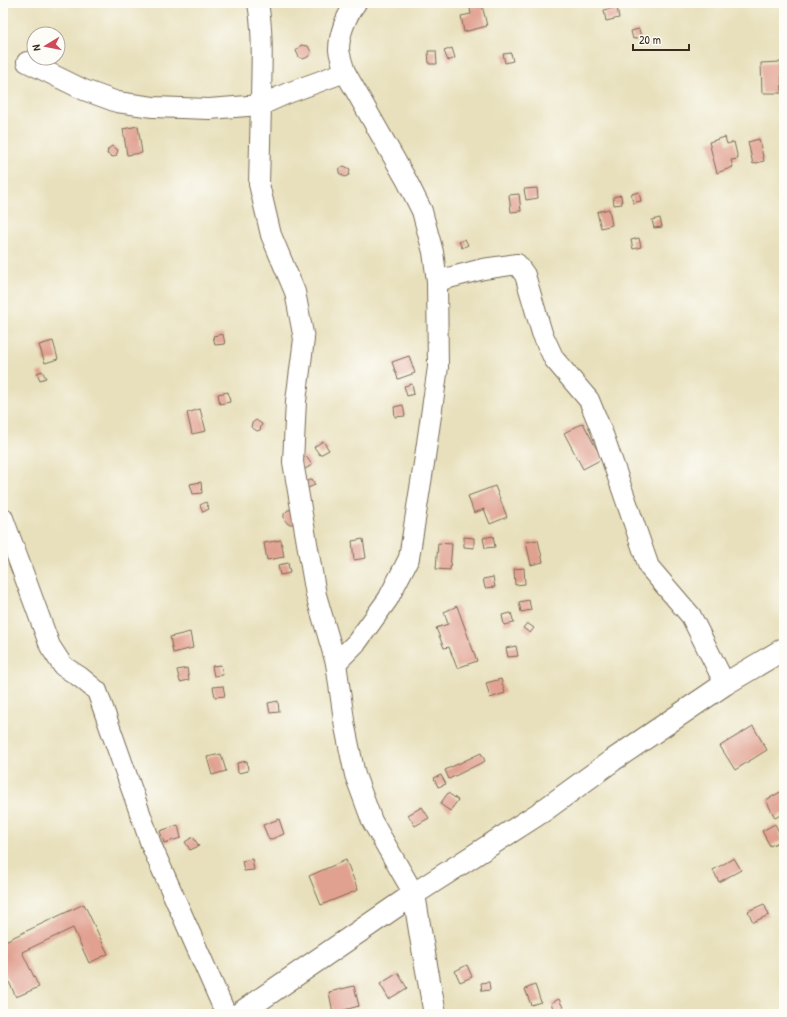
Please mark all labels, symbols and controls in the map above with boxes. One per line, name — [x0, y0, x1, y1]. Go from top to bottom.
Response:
north arrow — [26, 26, 66, 66]
scale bar — [633, 26, 689, 52]
text: 20 m — [639, 31, 661, 48]
text: N — [29, 43, 44, 52]

